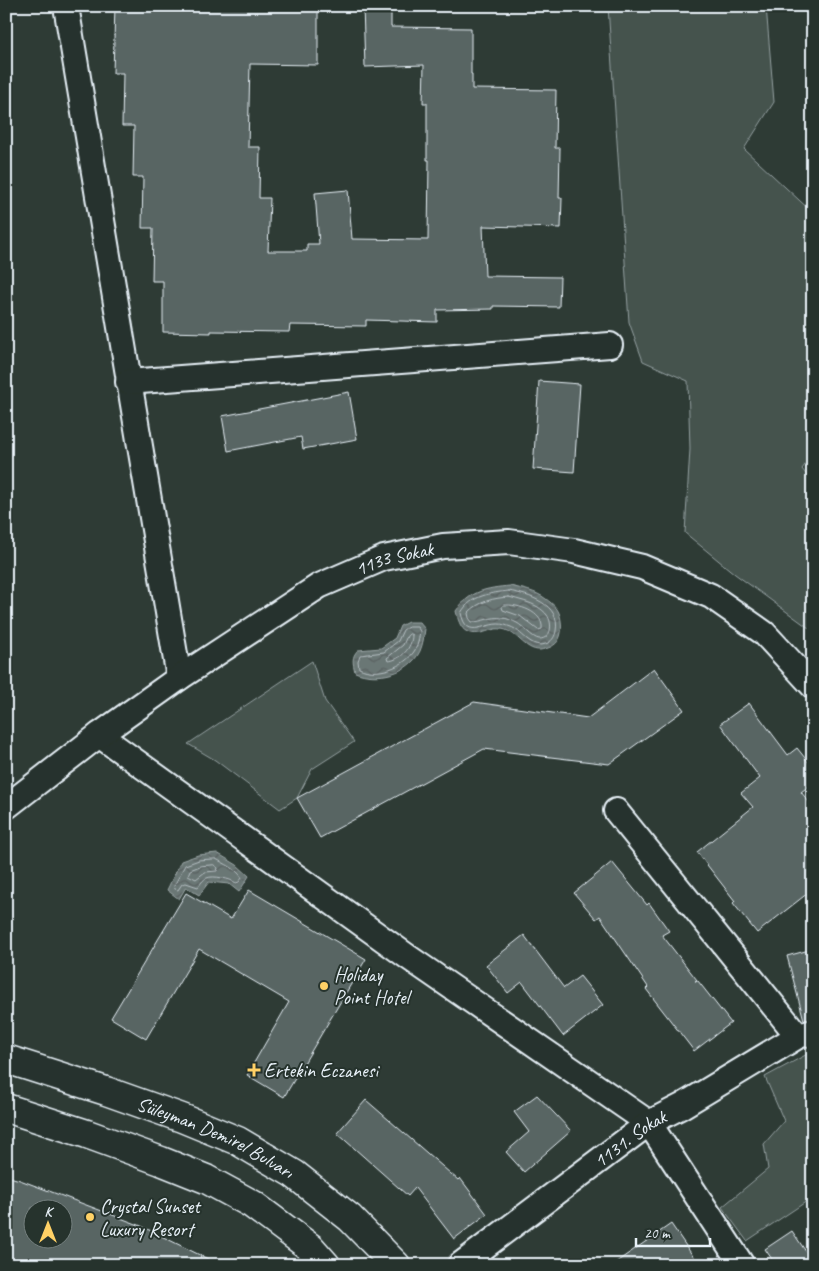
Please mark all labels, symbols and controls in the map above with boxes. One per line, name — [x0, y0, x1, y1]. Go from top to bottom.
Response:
street label: 1133 Sokak — [351, 535, 437, 581]
place label: Holiday Point Hotel — [334, 962, 413, 1010]
marker: Holiday Point Hotel — [318, 980, 330, 992]
place label: Ertekin Eczanesi — [264, 1058, 380, 1083]
marker: Ertekin Eczanesi — [248, 1064, 260, 1076]
street label: Süleyman Demirel Bulvarı — [134, 1091, 300, 1184]
street label: 1131. Sokak — [588, 1103, 672, 1173]
place label: Crystal Sunset Luxury Resort — [100, 1194, 202, 1242]
north arrow — [22, 1198, 72, 1248]
text: K — [44, 1203, 54, 1220]
marker: Crystal Sunset Luxury Resort — [84, 1211, 96, 1223]
scale bar — [636, 1216, 710, 1248]
text: 20 m — [644, 1224, 671, 1243]

